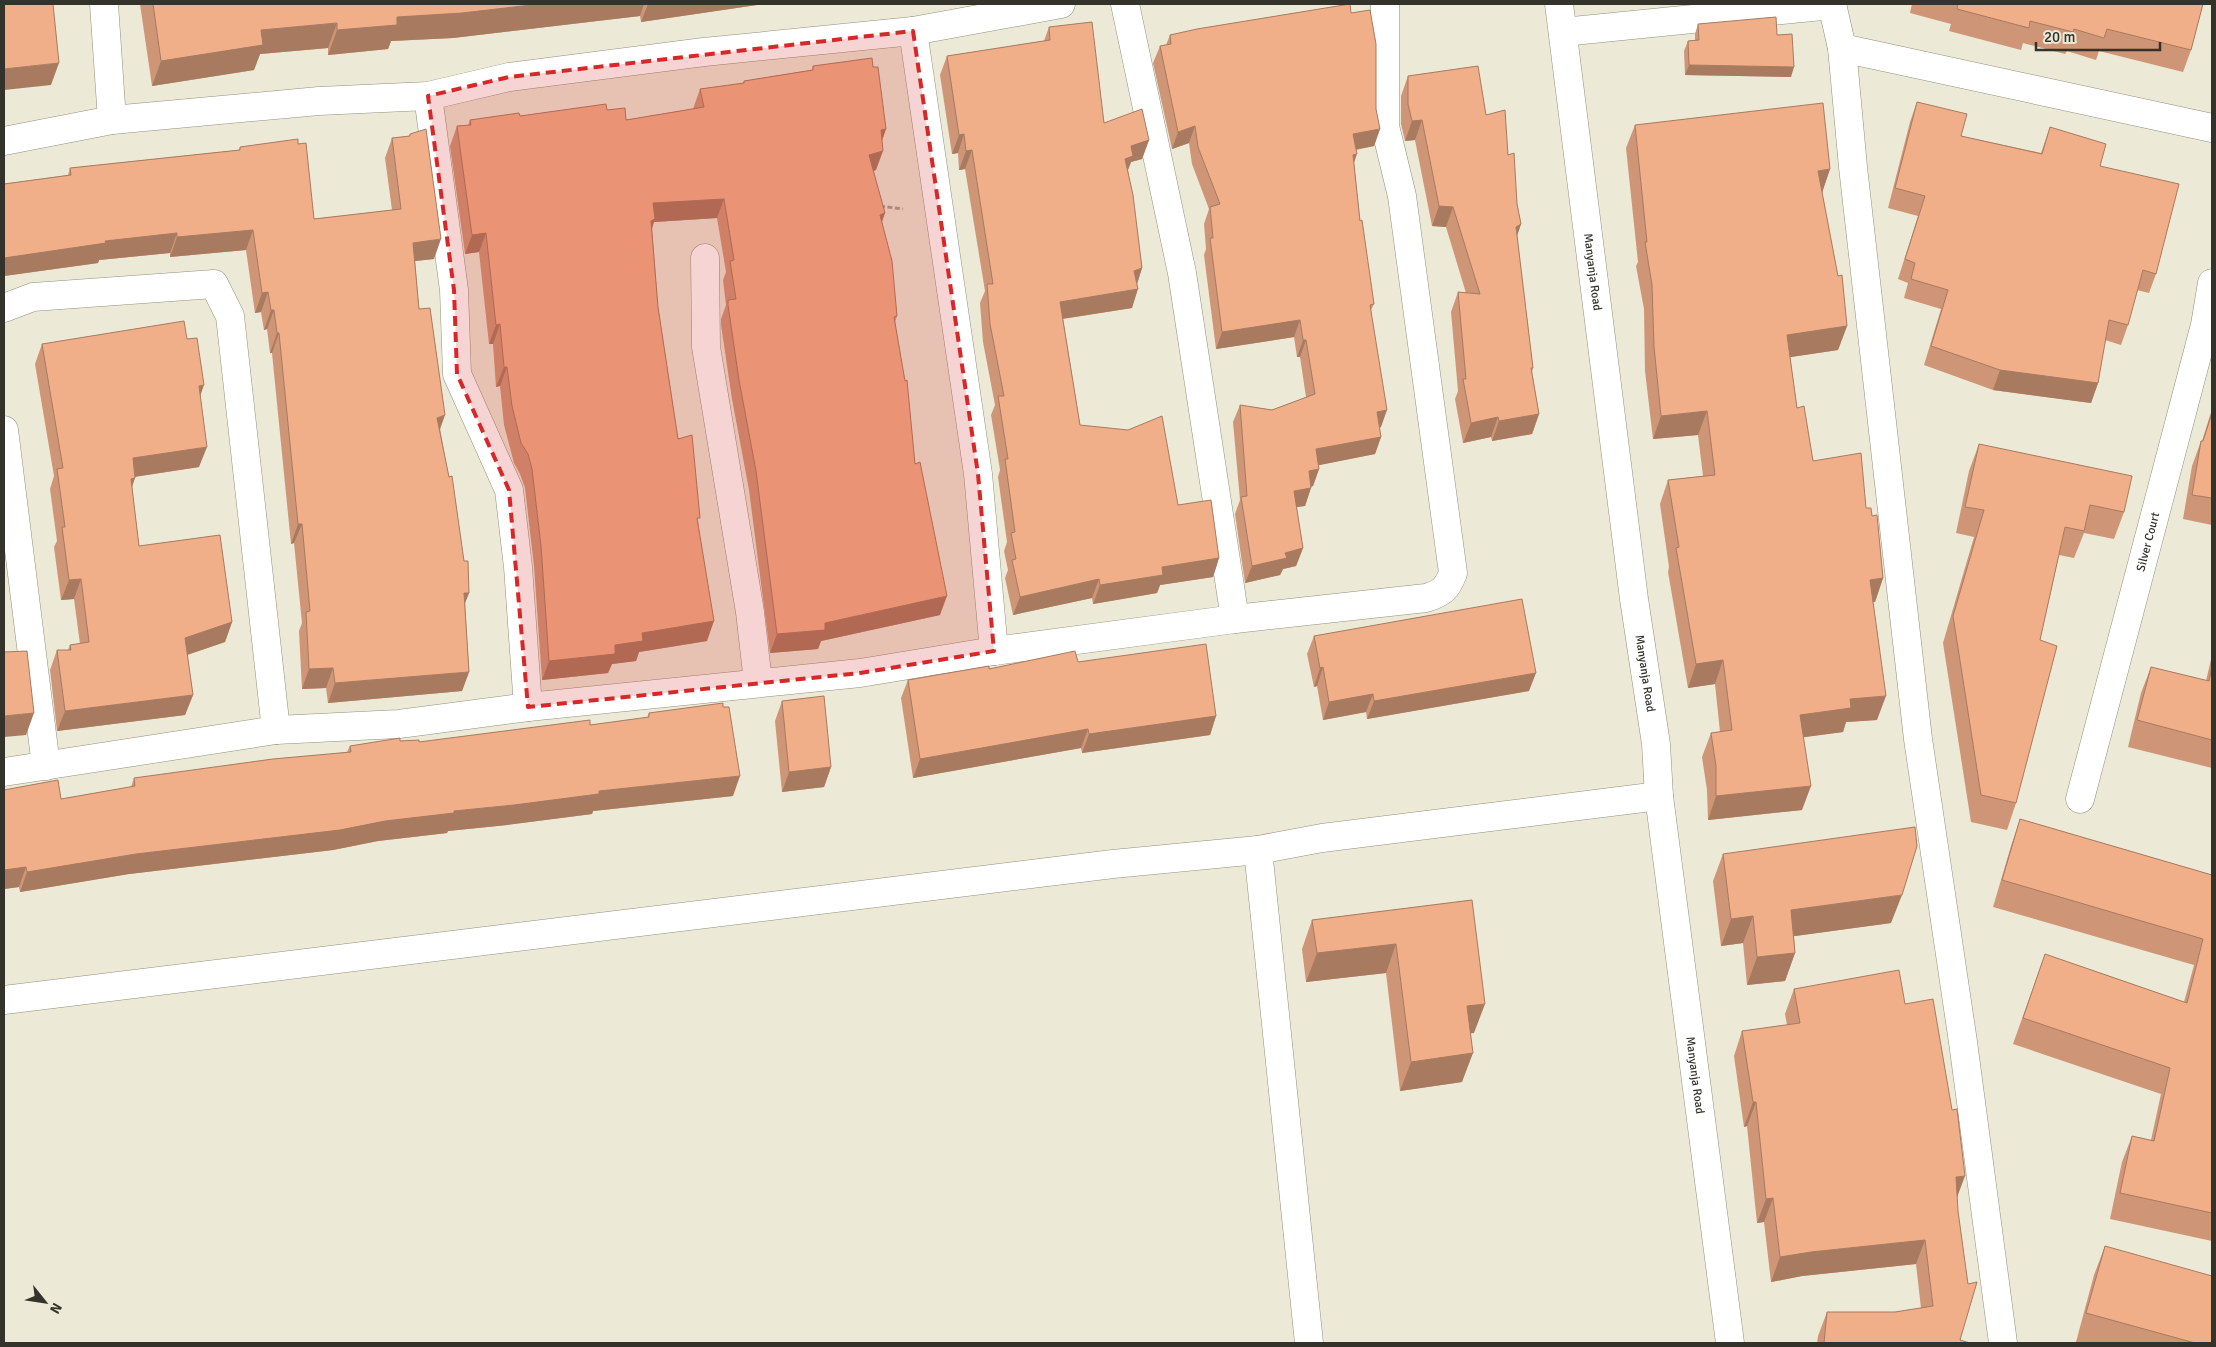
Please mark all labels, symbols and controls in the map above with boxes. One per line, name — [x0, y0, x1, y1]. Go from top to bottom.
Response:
scale bar — [2036, 20, 2160, 52]
text: 20 m — [2044, 28, 2075, 46]
street label: Manyanja Road — [1580, 232, 1605, 312]
street label: Silver Court — [2133, 511, 2163, 573]
street label: Manyanja Road — [1632, 634, 1659, 713]
street label: Manyanja Road — [1683, 1036, 1708, 1115]
north arrow — [20, 1277, 70, 1327]
text: N — [46, 1300, 66, 1317]

